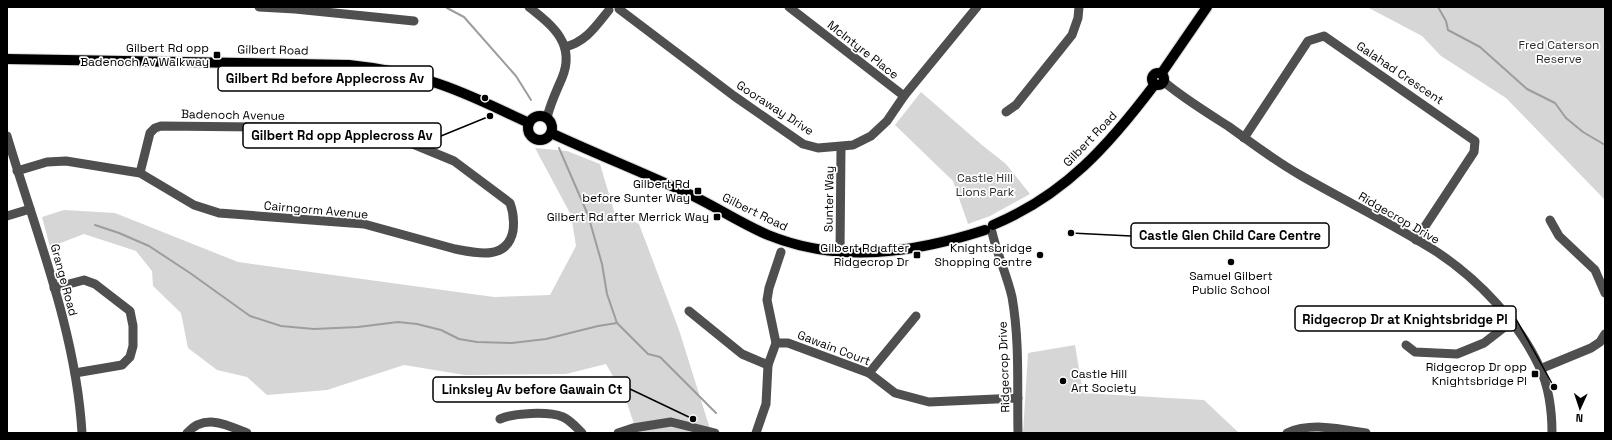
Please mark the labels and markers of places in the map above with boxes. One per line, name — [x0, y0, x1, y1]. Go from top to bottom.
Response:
place label: Gilbert Rd opp Badenoch Av Walkway — [80, 40, 209, 70]
marker: Gilbert Rd opp Badenoch Av Walkway — [212, 50, 222, 60]
callout: Gilbert Rd before Applecross Av — [218, 66, 433, 91]
callout: Gilbert Rd opp Applecross Av — [243, 123, 441, 148]
place label: Gilbert Rd before Sunter Way — [582, 176, 690, 206]
marker: Gilbert Rd before Sunter Way — [693, 186, 703, 196]
place label: Gilbert Rd after Merrick Way — [547, 209, 709, 225]
marker: Gilbert Rd after Merrick Way — [712, 212, 722, 222]
callout: Castle Glen Child Care Centre — [1131, 223, 1329, 248]
place label: Gilbert Rd after Ridgecrop Dr — [820, 240, 909, 270]
place label: Knightsbridge Shopping Centre — [934, 240, 1032, 270]
marker: Gilbert Rd after Ridgecrop Dr — [912, 250, 922, 260]
marker: Knightsbridge Shopping Centre — [1035, 250, 1045, 260]
marker: Samuel Gilbert Public School — [1226, 257, 1236, 267]
place label: Samuel Gilbert Public School — [1189, 268, 1273, 298]
callout: Ridgecrop Dr at Knightsbridge Pl — [1295, 306, 1516, 331]
place label: Ridgecrop Dr opp Knightsbridge Pl — [1426, 359, 1527, 389]
place label: Castle Hill Art Society — [1071, 366, 1136, 396]
marker: Ridgecrop Dr opp Knightsbridge Pl — [1530, 369, 1540, 379]
marker: Castle Hill Art Society — [1058, 376, 1068, 386]
callout: Linksley Av before Gawain Ct — [433, 377, 630, 402]

